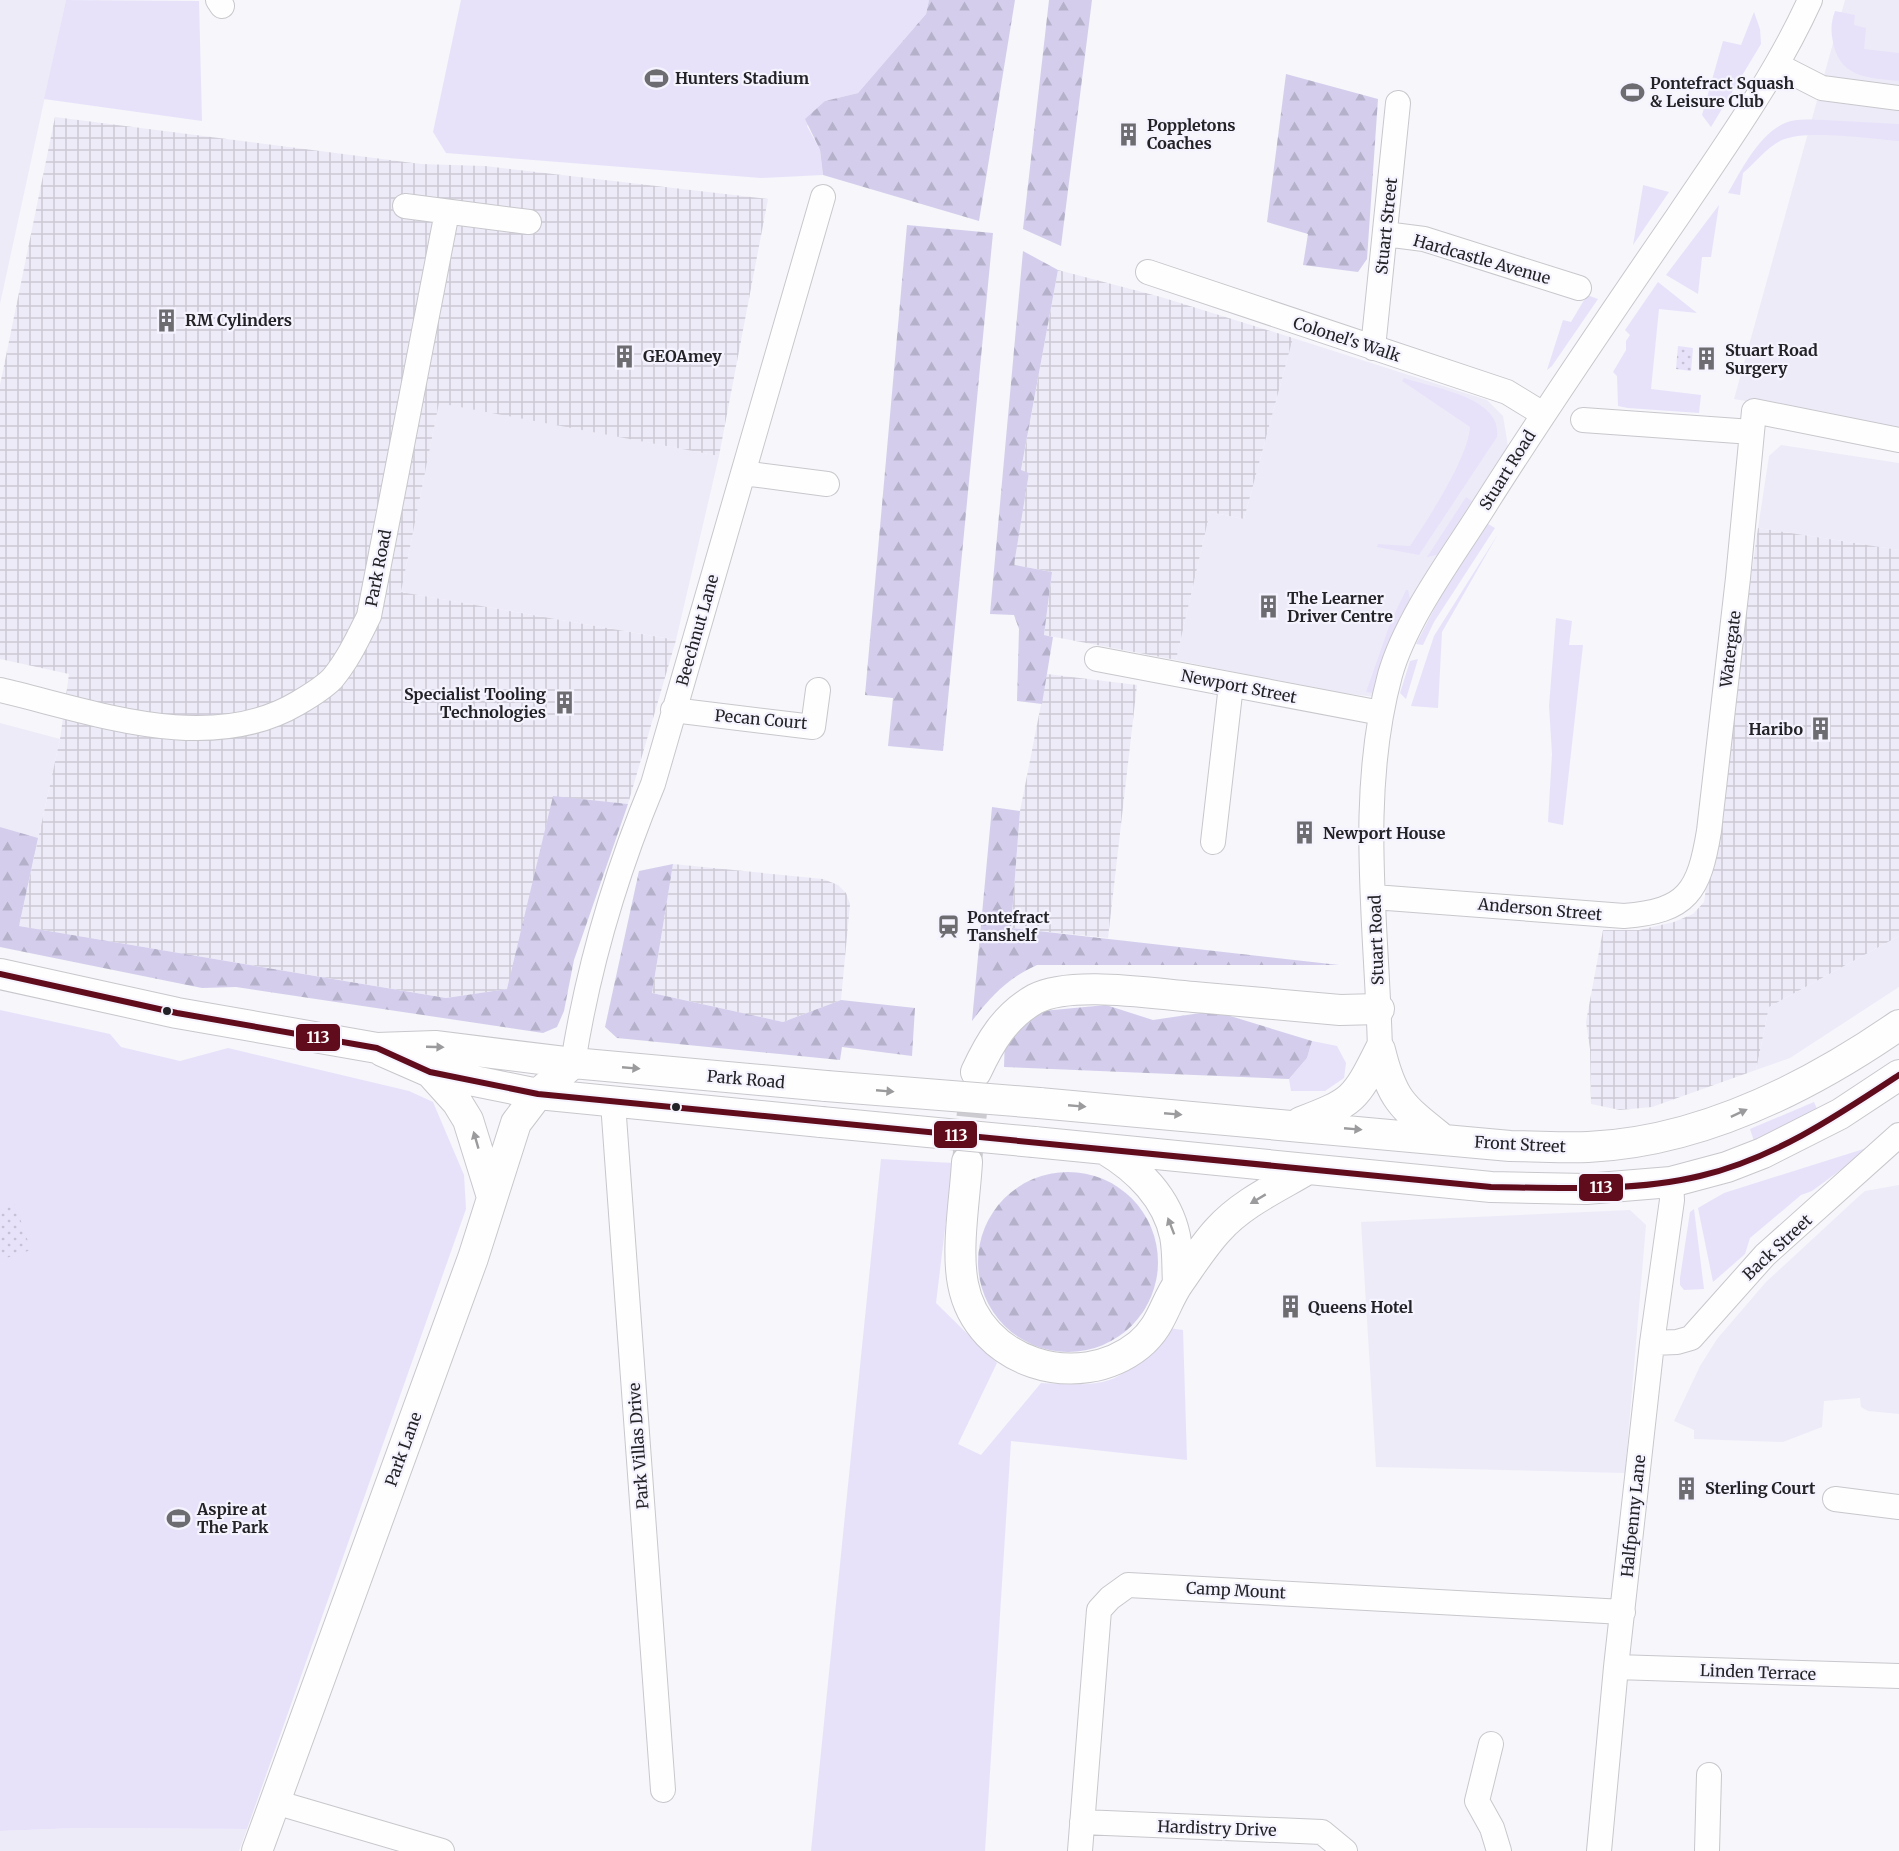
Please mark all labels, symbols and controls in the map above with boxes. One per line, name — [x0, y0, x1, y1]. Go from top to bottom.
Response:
sports icon: Hunters Stadium — [644, 65, 670, 91]
place label: Hunters Stadium — [675, 68, 809, 88]
place label: Pontefract Squash & Leisure Club — [1650, 73, 1794, 111]
sports icon: Pontefract Squash & Leisure Club — [1619, 79, 1645, 105]
place label: Poppletons Coaches — [1147, 115, 1236, 153]
building icon: Poppletons Coaches — [1116, 121, 1142, 147]
street label: Stuart Street — [1371, 176, 1401, 275]
street label: Hardcastle Avenue — [1411, 230, 1553, 288]
building icon: RM Cylinders — [154, 307, 180, 333]
place label: RM Cylinders — [185, 310, 292, 330]
street label: Colonel's Walk — [1291, 312, 1404, 366]
place label: Stuart Road Surgery — [1725, 340, 1818, 378]
building icon: GEOAmey — [612, 343, 638, 369]
place label: GEOAmey — [643, 346, 722, 366]
building icon: Stuart Road Surgery — [1694, 346, 1720, 372]
street label: Stuart Road — [1475, 426, 1540, 514]
street label: Park Road — [361, 527, 395, 608]
street label: Beechnut Lane — [672, 572, 722, 688]
place label: The Learner Driver Centre — [1287, 588, 1393, 626]
building icon: The Learner Driver Centre — [1256, 594, 1282, 620]
street label: Watergate — [1715, 609, 1745, 690]
street label: Newport Street — [1180, 665, 1299, 707]
place label: Specialist Tooling Technologies — [404, 684, 546, 722]
building icon: Specialist Tooling Technologies — [551, 690, 577, 716]
street label: Pecan Court — [714, 705, 809, 733]
building icon: Haribo — [1808, 716, 1834, 742]
place label: Haribo — [1749, 719, 1803, 739]
building icon: Newport House — [1292, 820, 1318, 846]
place label: Newport House — [1323, 823, 1446, 843]
street label: Stuart Road — [1364, 894, 1388, 986]
street label: Anderson Street — [1476, 894, 1604, 924]
place label: Pontefract Tanshelf — [967, 907, 1050, 945]
station icon: Pontefract Tanshelf — [936, 913, 962, 939]
unlabelled marker — [161, 1005, 173, 1017]
line badge: 113 — [295, 1023, 341, 1052]
text: 113 — [306, 1027, 330, 1047]
one-way arrow — [426, 1042, 445, 1051]
one-way arrow — [622, 1063, 641, 1073]
street label: Park Road — [706, 1066, 786, 1092]
one-way arrow — [875, 1086, 894, 1095]
unlabelled marker — [670, 1101, 682, 1113]
one-way arrow — [1068, 1101, 1087, 1111]
one-way arrow — [1731, 1108, 1748, 1117]
one-way arrow — [1164, 1109, 1183, 1119]
line badge: 113 — [933, 1120, 978, 1149]
text: 113 — [944, 1125, 968, 1145]
one-way arrow — [1344, 1125, 1363, 1134]
one-way arrow — [471, 1131, 480, 1149]
street label: Front Street — [1474, 1132, 1567, 1156]
line badge: 113 — [1578, 1173, 1624, 1202]
text: 113 — [1589, 1177, 1613, 1197]
one-way arrow — [1250, 1193, 1266, 1204]
street label: Back Street — [1738, 1209, 1816, 1284]
one-way arrow — [1166, 1217, 1175, 1235]
building icon: Queens Hotel — [1277, 1294, 1303, 1320]
place label: Queens Hotel — [1308, 1297, 1413, 1317]
street label: Park Villas Drive — [624, 1382, 652, 1510]
street label: Park Lane — [380, 1409, 426, 1489]
street label: Halfpenny Lane — [1617, 1454, 1649, 1578]
building icon: Sterling Court — [1674, 1475, 1700, 1501]
place label: Sterling Court — [1705, 1478, 1816, 1498]
place label: Aspire at The Park — [196, 1499, 269, 1537]
sports icon: Aspire at The Park — [166, 1505, 192, 1531]
street label: Camp Mount — [1186, 1577, 1287, 1603]
street label: Linden Terrace — [1700, 1660, 1816, 1684]
street label: Hardistry Drive — [1157, 1816, 1277, 1840]

